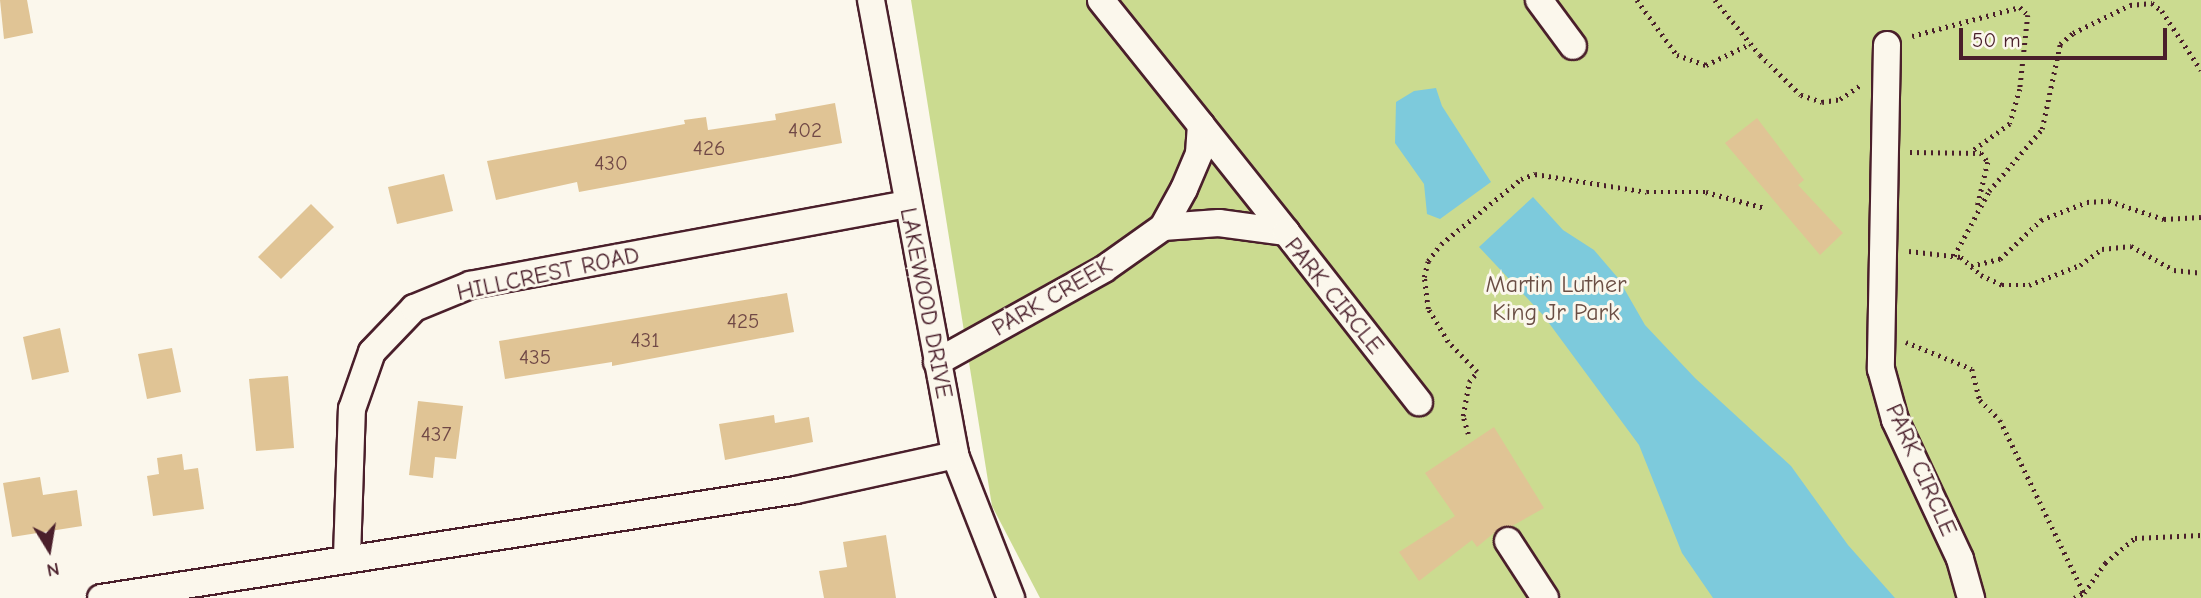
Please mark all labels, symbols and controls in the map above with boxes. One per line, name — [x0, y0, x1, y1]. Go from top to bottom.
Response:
scale bar — [1963, 14, 2171, 58]
text: 50 m — [1972, 28, 2021, 52]
house number: 402 — [788, 117, 822, 143]
house number: 426 — [693, 135, 725, 161]
house number: 430 — [594, 150, 628, 176]
street label: LAKEWOOD DRIVE — [893, 205, 959, 401]
street label: PARK CIRCLE — [1278, 232, 1390, 360]
street label: HILLCREST ROAD — [454, 241, 642, 307]
street label: PARK CREEK — [987, 251, 1117, 343]
park label: Martin Luther King Jr Park — [1486, 271, 1626, 327]
house number: 425 — [727, 308, 759, 334]
house number: 431 — [630, 327, 660, 353]
house number: 435 — [519, 344, 551, 370]
street label: PARK CIRCLE — [1879, 399, 1963, 541]
house number: 437 — [421, 421, 451, 447]
north arrow — [14, 514, 84, 584]
text: N — [45, 558, 61, 582]

